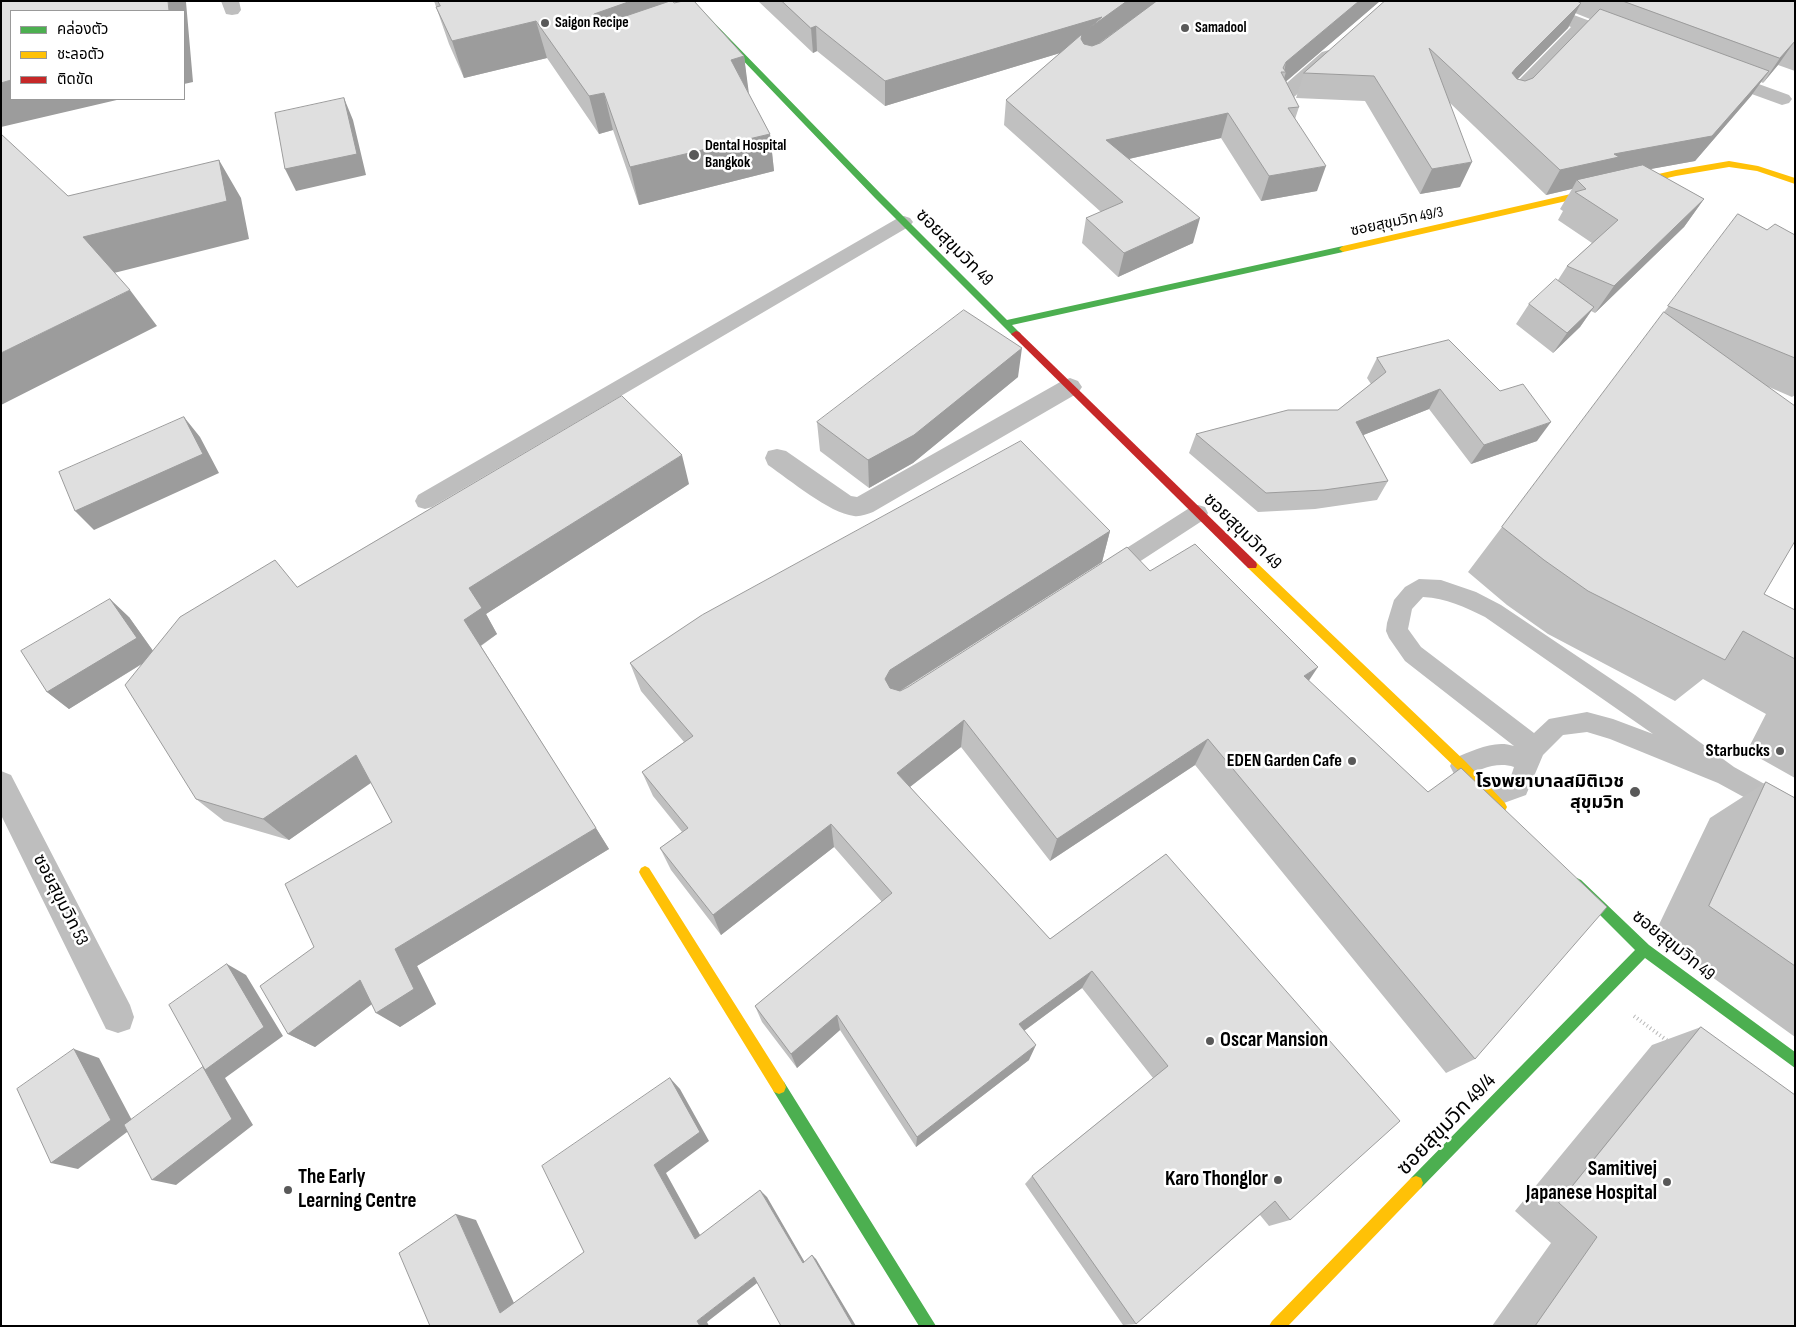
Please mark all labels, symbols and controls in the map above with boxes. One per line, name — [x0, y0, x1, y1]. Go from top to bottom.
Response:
legend — [10, 10, 185, 100]
place label: Saigon Recipe — [555, 14, 629, 32]
marker: Saigon Recipe — [539, 17, 551, 29]
place label: Samadool — [1195, 19, 1247, 37]
text: คล่องตัว — [57, 20, 108, 39]
marker: Samadool — [1179, 22, 1191, 34]
text: ชะลอตัว — [57, 45, 104, 64]
text: ติดขัด — [57, 70, 93, 89]
place label: Dental Hospital Bangkok — [705, 137, 786, 172]
marker: Dental Hospital Bangkok — [687, 148, 701, 162]
street label: ซอยสุขุมวิท 49/3 — [1349, 203, 1445, 241]
street label: ซอยสุขุมวิท 49 — [911, 205, 997, 291]
street label: ซอยสุขุมวิท 49 — [1198, 489, 1286, 575]
place label: Starbucks — [1706, 740, 1770, 762]
marker: Starbucks — [1774, 745, 1786, 757]
place label: EDEN Garden Cafe — [1227, 750, 1342, 772]
marker: EDEN Garden Cafe — [1346, 755, 1358, 767]
place label: โรงพยาบาลสมิติเวช สุขุมวิท — [1476, 771, 1624, 814]
marker: โรงพยาบาลสมิติเวช สุขุมวิท — [1628, 785, 1642, 799]
street label: ซอยสุขุมวิท 53 — [28, 851, 92, 949]
street label: ซอยสุขุมวิท 49 — [1627, 906, 1719, 986]
place label: Oscar Mansion — [1220, 1028, 1328, 1054]
marker: Oscar Mansion — [1204, 1035, 1216, 1047]
street label: ซอยสุขุมวิท 49/4 — [1392, 1069, 1502, 1181]
place label: Samitivej Japanese Hospital — [1526, 1157, 1657, 1207]
place label: The Early Learning Centre — [298, 1165, 416, 1215]
place label: Karo Thonglor — [1165, 1167, 1268, 1193]
marker: Karo Thonglor — [1272, 1174, 1284, 1186]
marker: Samitivej Japanese Hospital — [1661, 1176, 1673, 1188]
marker: The Early Learning Centre — [282, 1184, 294, 1196]

